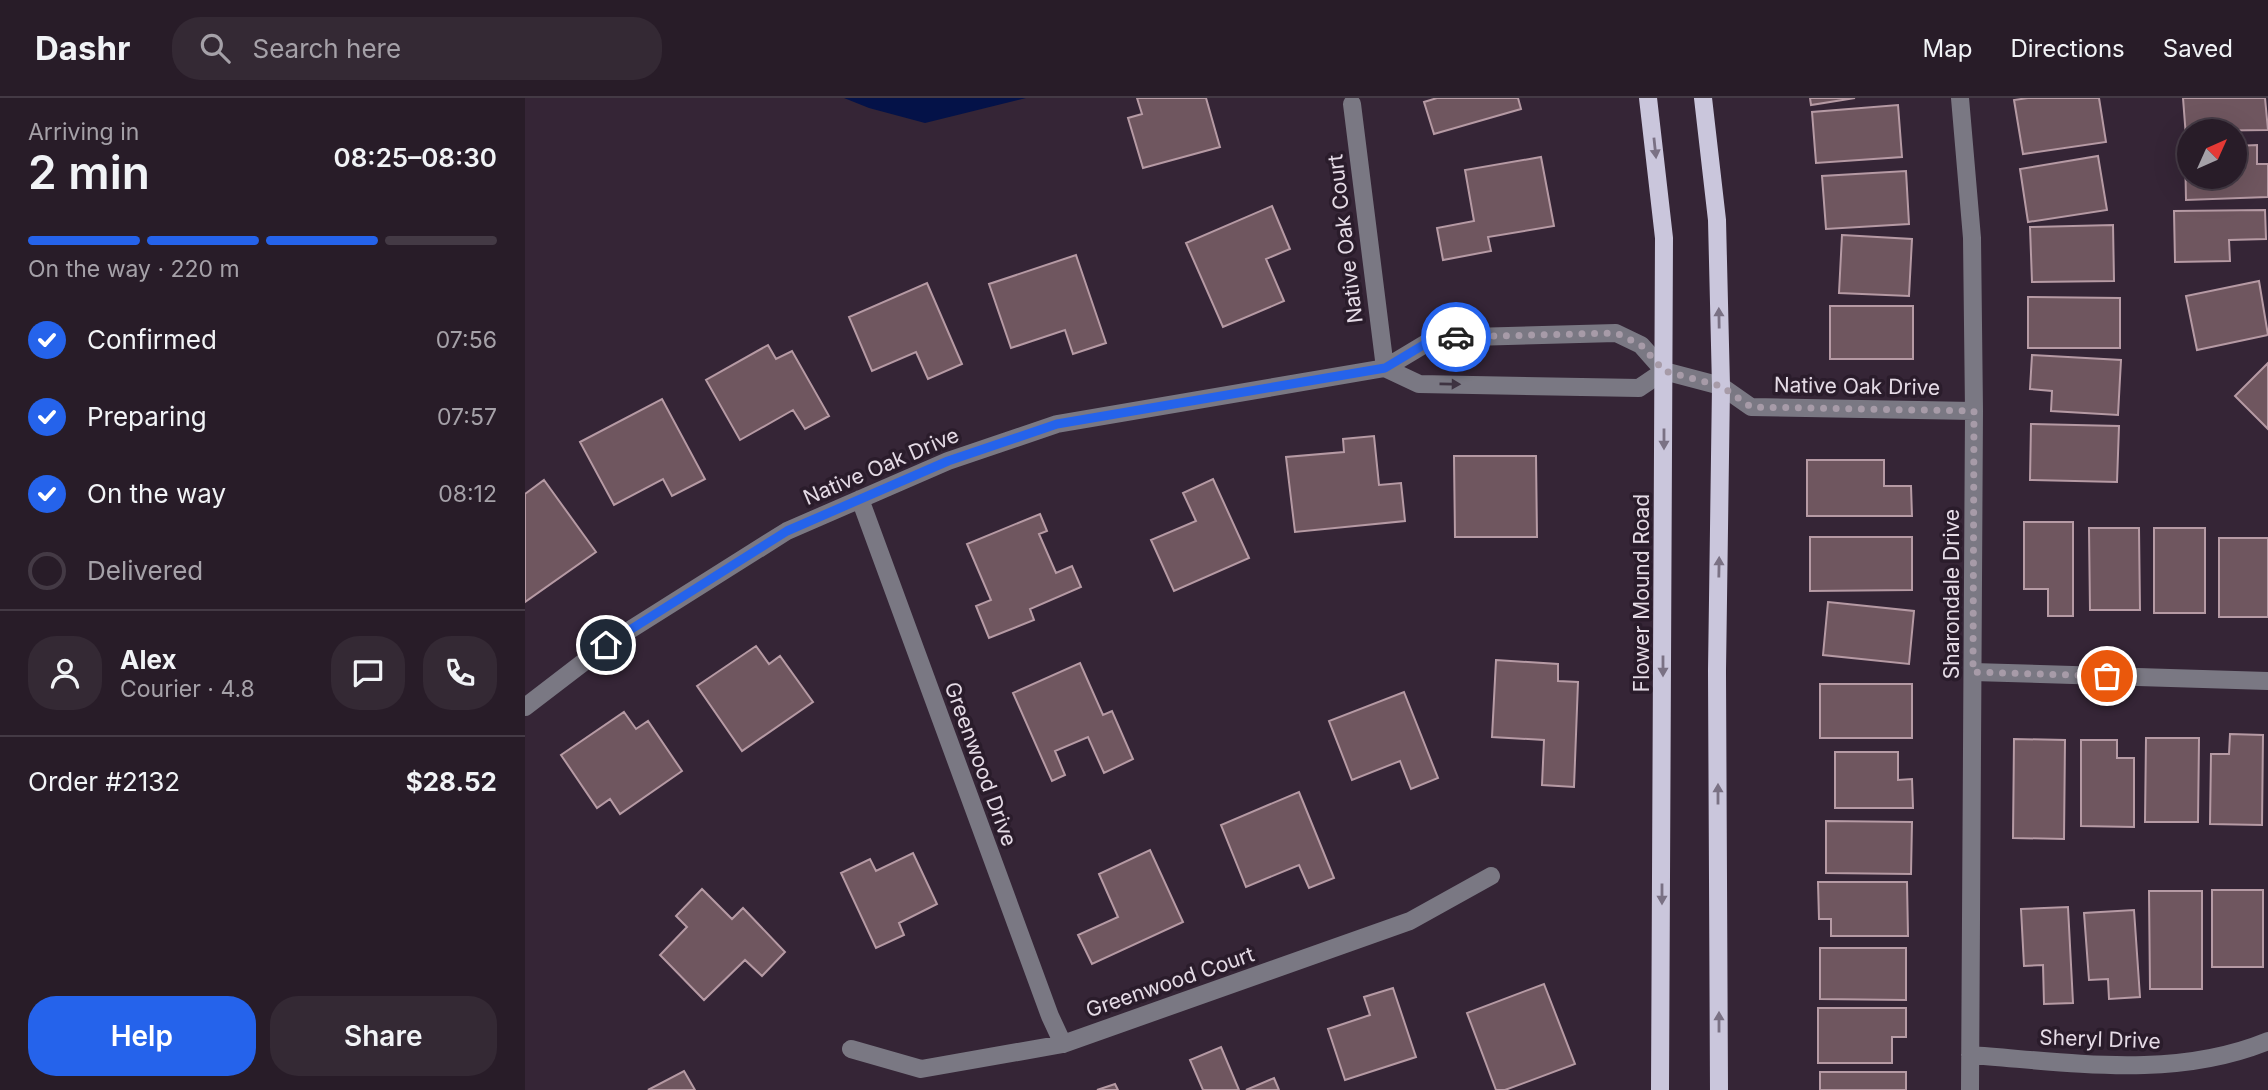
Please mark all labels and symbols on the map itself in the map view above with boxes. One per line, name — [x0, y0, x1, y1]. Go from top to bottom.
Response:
north arrow — [2177, 119, 2247, 189]
one-way arrow — [1650, 138, 1661, 160]
street label: Native Oak Court — [1322, 153, 1368, 325]
courier — [1421, 302, 1491, 372]
one-way arrow — [1714, 307, 1725, 329]
street label: Native Oak Drive — [1774, 372, 1940, 400]
one-way arrow — [1439, 379, 1461, 390]
street label: Native Oak Drive — [799, 422, 963, 510]
one-way arrow — [1658, 428, 1670, 450]
street label: Flower Mound Road — [1629, 494, 1654, 692]
street label: Sharondale Drive — [1939, 509, 1964, 679]
one-way arrow — [1713, 556, 1724, 578]
pin — [576, 615, 636, 675]
pin — [2077, 646, 2137, 706]
one-way arrow — [1658, 656, 1669, 678]
street label: Greenwood Drive — [940, 678, 1022, 850]
one-way arrow — [1712, 783, 1724, 805]
one-way arrow — [1656, 883, 1668, 905]
street label: Greenwood Court — [1083, 941, 1258, 1023]
one-way arrow — [1713, 1011, 1725, 1033]
street label: Sheryl Drive — [2039, 1024, 2161, 1054]

